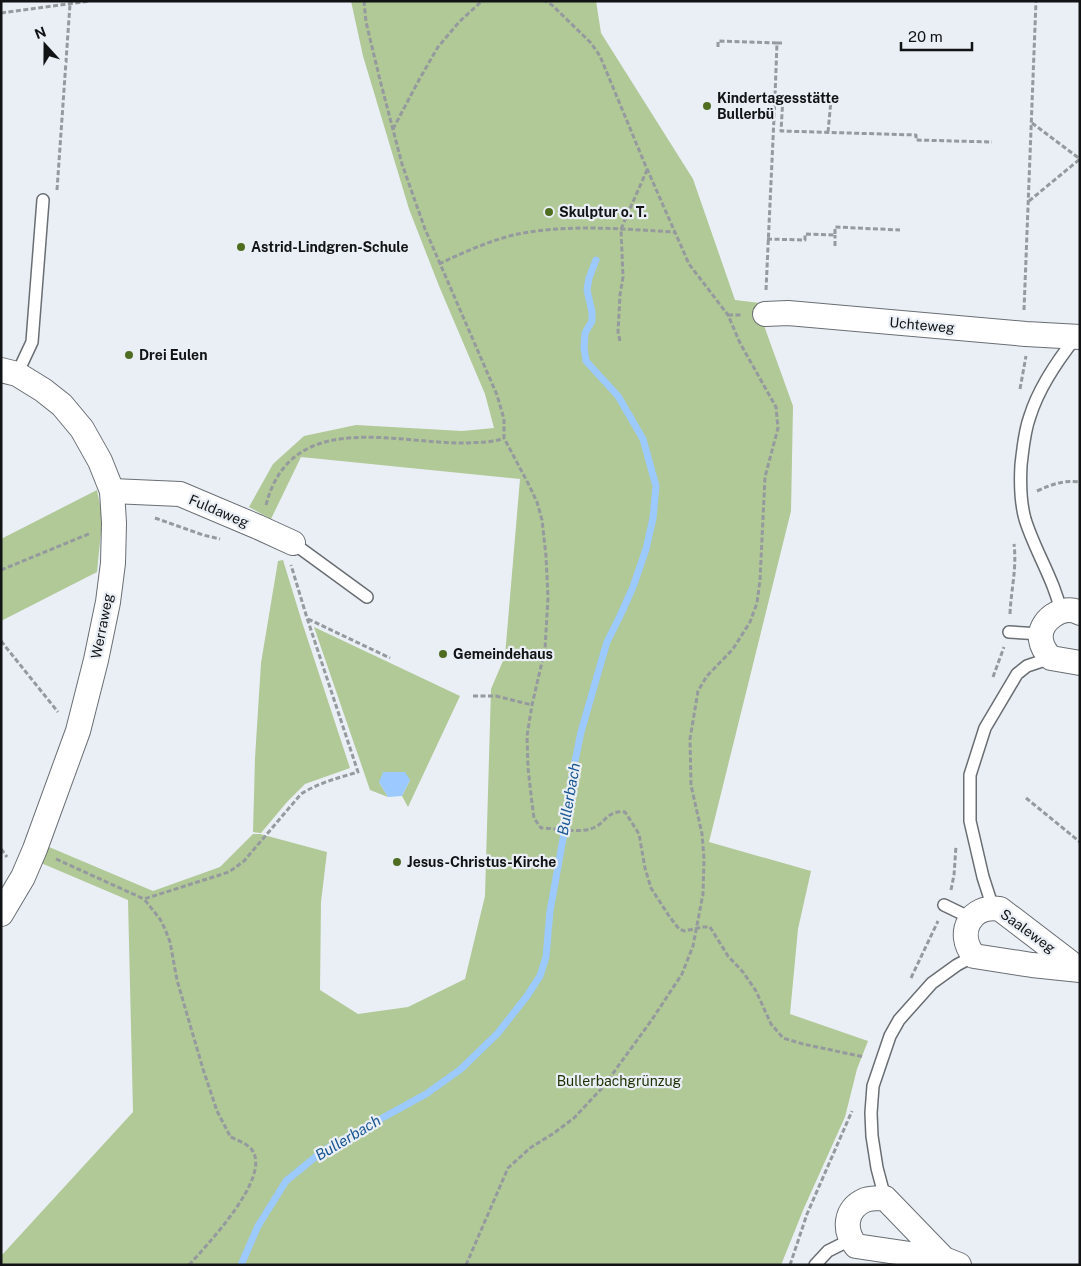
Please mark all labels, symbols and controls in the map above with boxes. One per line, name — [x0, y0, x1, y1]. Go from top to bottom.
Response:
north arrow — [20, 20, 70, 70]
scale bar — [901, 20, 972, 52]
text: N — [32, 23, 48, 42]
text: 20 m — [908, 28, 943, 45]
place label: Kindertagesstätte Bullerbü — [717, 90, 839, 122]
marker: Kindertagesstätte Bullerbü — [701, 100, 713, 112]
place label: Skulptur o. T. — [559, 204, 647, 220]
marker: Skulptur o. T. — [543, 206, 555, 218]
place label: Astrid-Lindgren-Schule — [251, 239, 409, 255]
marker: Astrid-Lindgren-Schule — [235, 241, 247, 253]
street label: Uchteweg — [889, 314, 956, 336]
place label: Drei Eulen — [139, 347, 208, 363]
marker: Drei Eulen — [123, 349, 135, 361]
street label: Fuldaweg — [187, 491, 252, 531]
street label: Werraweg — [88, 592, 116, 660]
place label: Gemeindehaus — [453, 646, 553, 662]
marker: Gemeindehaus — [437, 648, 449, 660]
water label: Bullerbach — [554, 761, 583, 836]
place label: Jesus-Christus-Kirche — [407, 854, 556, 870]
marker: Jesus-Christus-Kirche — [391, 856, 403, 868]
street label: Saaleweg — [997, 906, 1059, 956]
park label: Bullerbachgrünzug — [557, 1073, 682, 1089]
water label: Bullerbach — [312, 1111, 383, 1164]

